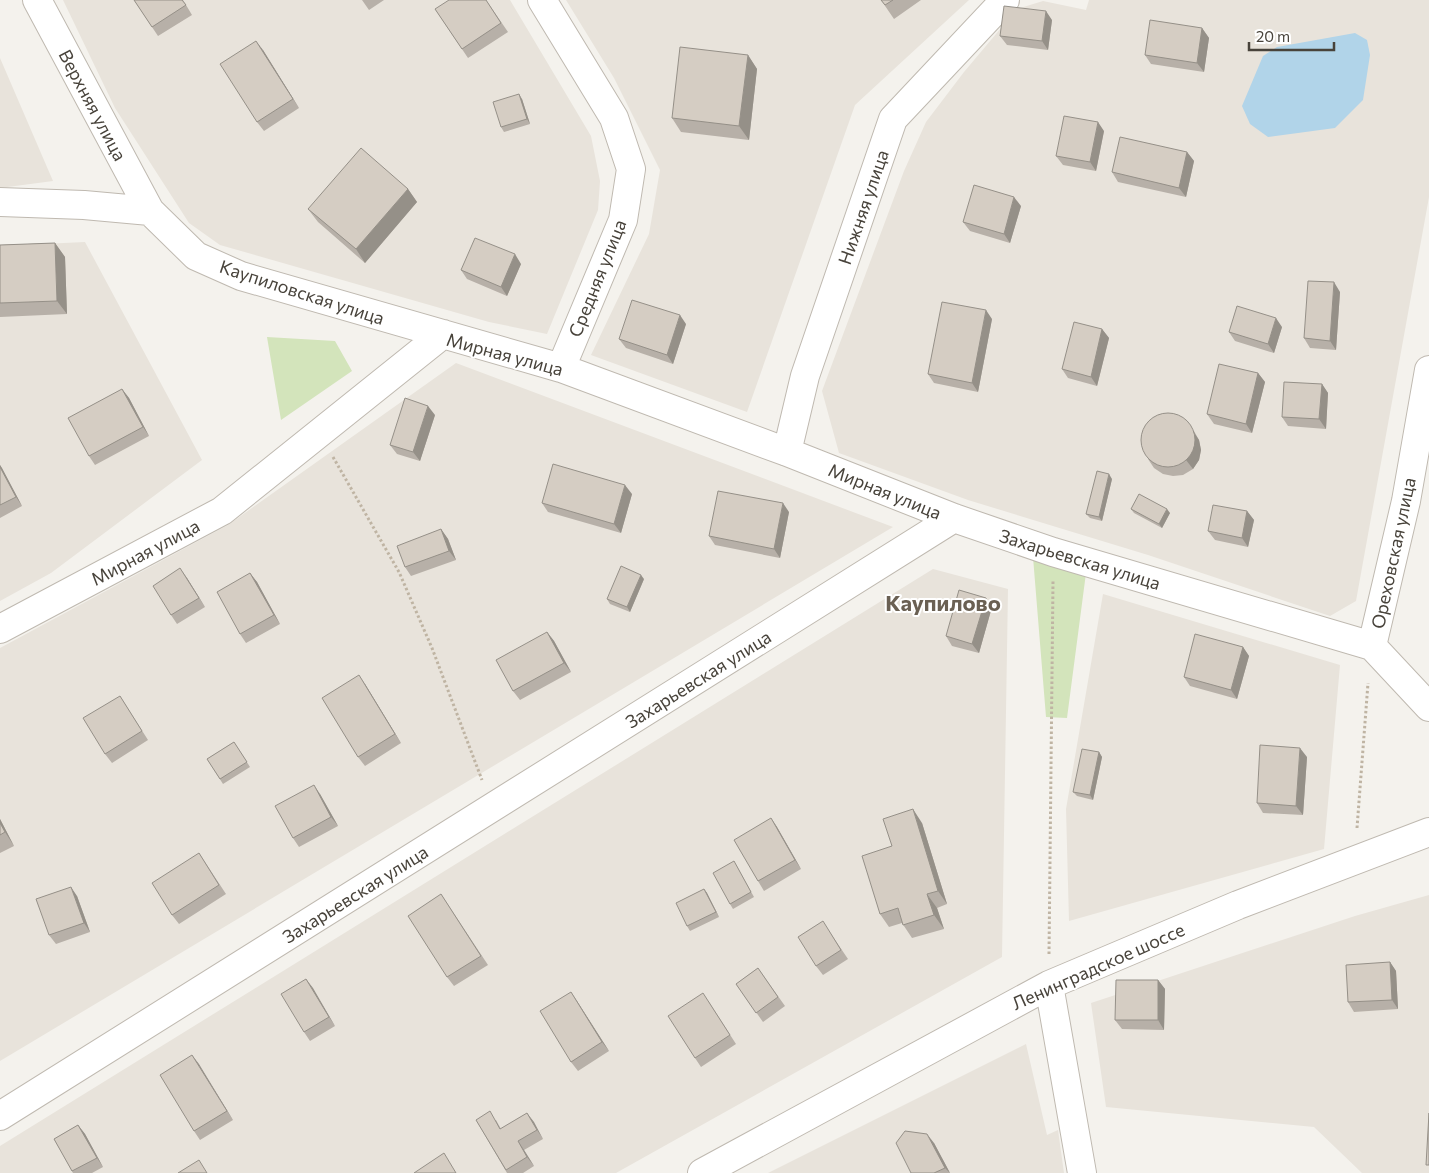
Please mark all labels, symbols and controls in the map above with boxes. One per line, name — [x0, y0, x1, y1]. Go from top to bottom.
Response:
scale bar — [1249, 20, 1334, 52]
text: 20 m — [1256, 27, 1290, 45]
street label: Верхняя улица — [54, 46, 132, 164]
street label: Нижняя улица — [833, 147, 893, 267]
street label: Средняя улица — [563, 216, 631, 340]
street label: Каупиловская улица — [217, 255, 387, 329]
street label: Мирная улица — [444, 328, 566, 380]
street label: Мирная улица — [825, 458, 945, 524]
street label: Ореховская улица — [1366, 475, 1420, 631]
street label: Мирная улица — [87, 514, 203, 590]
street label: Захарьевская улица — [997, 524, 1163, 594]
district label: Каупилово — [885, 589, 1001, 616]
street label: Захарьевская улица — [621, 625, 775, 733]
street label: Захарьевская улица — [278, 840, 432, 948]
street label: Ленинградское шоссе — [1008, 918, 1188, 1014]

